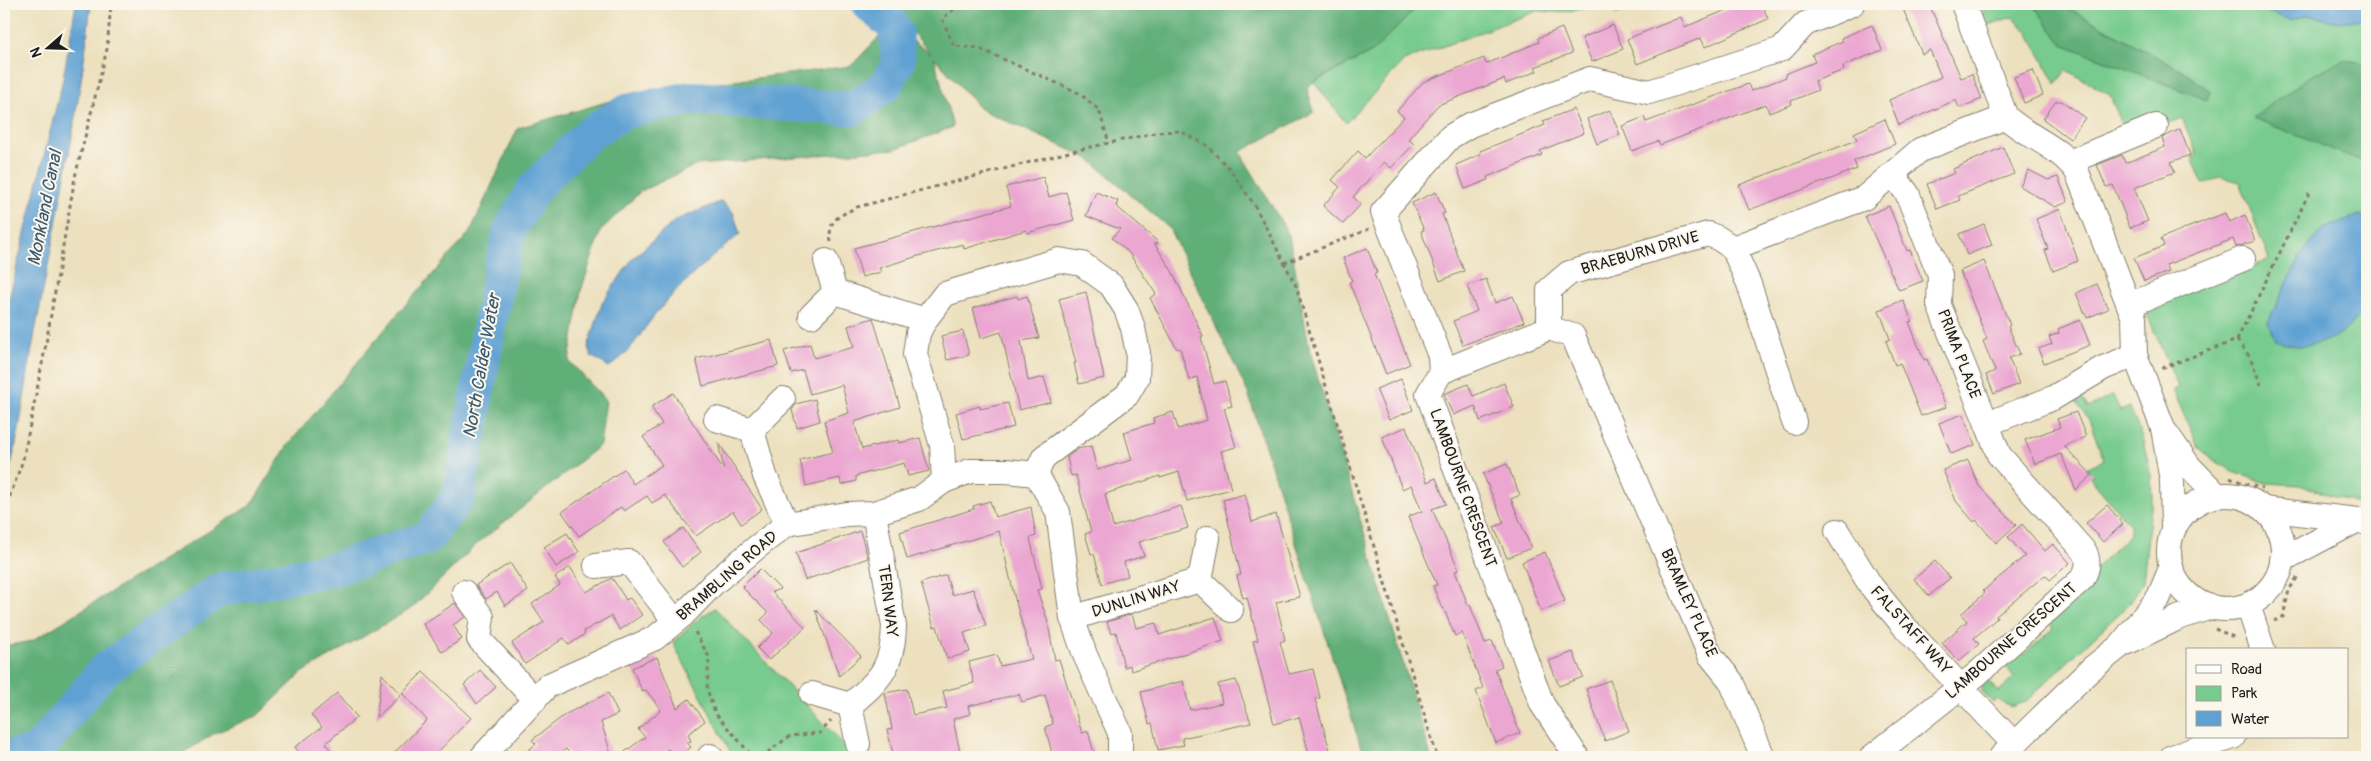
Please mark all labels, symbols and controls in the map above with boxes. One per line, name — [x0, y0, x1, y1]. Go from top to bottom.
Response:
north arrow — [22, 22, 72, 72]
text: N — [27, 45, 46, 60]
water label: Monkland Canal — [23, 147, 68, 268]
street label: BRAEBURN DRIVE — [1579, 227, 1701, 279]
water label: North Calder Water — [458, 290, 506, 440]
street label: PRIMA PLACE — [1933, 306, 1985, 402]
street label: LAMBOURNE CRESCENT — [1425, 406, 1501, 570]
street label: BRAMBLING ROAD — [672, 527, 782, 625]
street label: BRAMLEY PLACE — [1656, 546, 1722, 660]
street label: TERN WAY — [874, 563, 902, 639]
street label: DUNLIN WAY — [1089, 576, 1183, 622]
street label: LAMBOURNE CRESCENT — [1941, 578, 2081, 704]
street label: FALSTAFF WAY — [1866, 582, 1956, 678]
legend — [2186, 648, 2348, 738]
text: Road — [2231, 660, 2262, 679]
text: Park — [2231, 684, 2258, 703]
text: Water — [2231, 710, 2270, 729]

